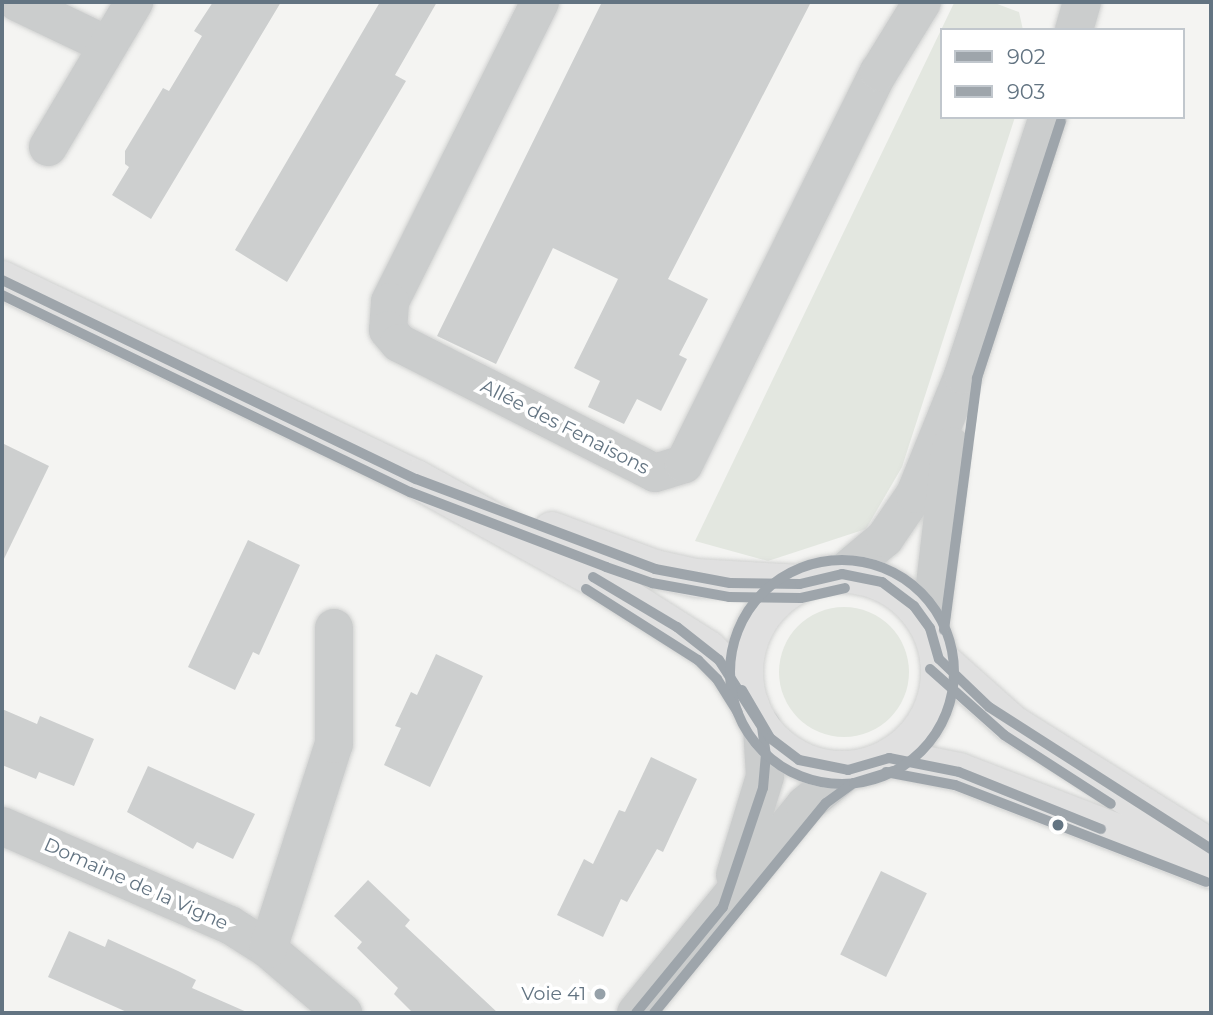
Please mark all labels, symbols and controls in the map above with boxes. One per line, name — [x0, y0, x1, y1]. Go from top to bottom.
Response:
legend — [940, 28, 1185, 119]
text: 902 — [1007, 44, 1046, 69]
text: 903 — [1007, 79, 1045, 104]
street label: Allée des Fenaisons — [477, 375, 653, 479]
unlabelled marker — [1051, 818, 1065, 832]
street label: Domaine de la Vigne — [40, 833, 232, 935]
place label: Voie 41 — [521, 983, 586, 1005]
marker: Voie 41 — [592, 986, 608, 1002]

